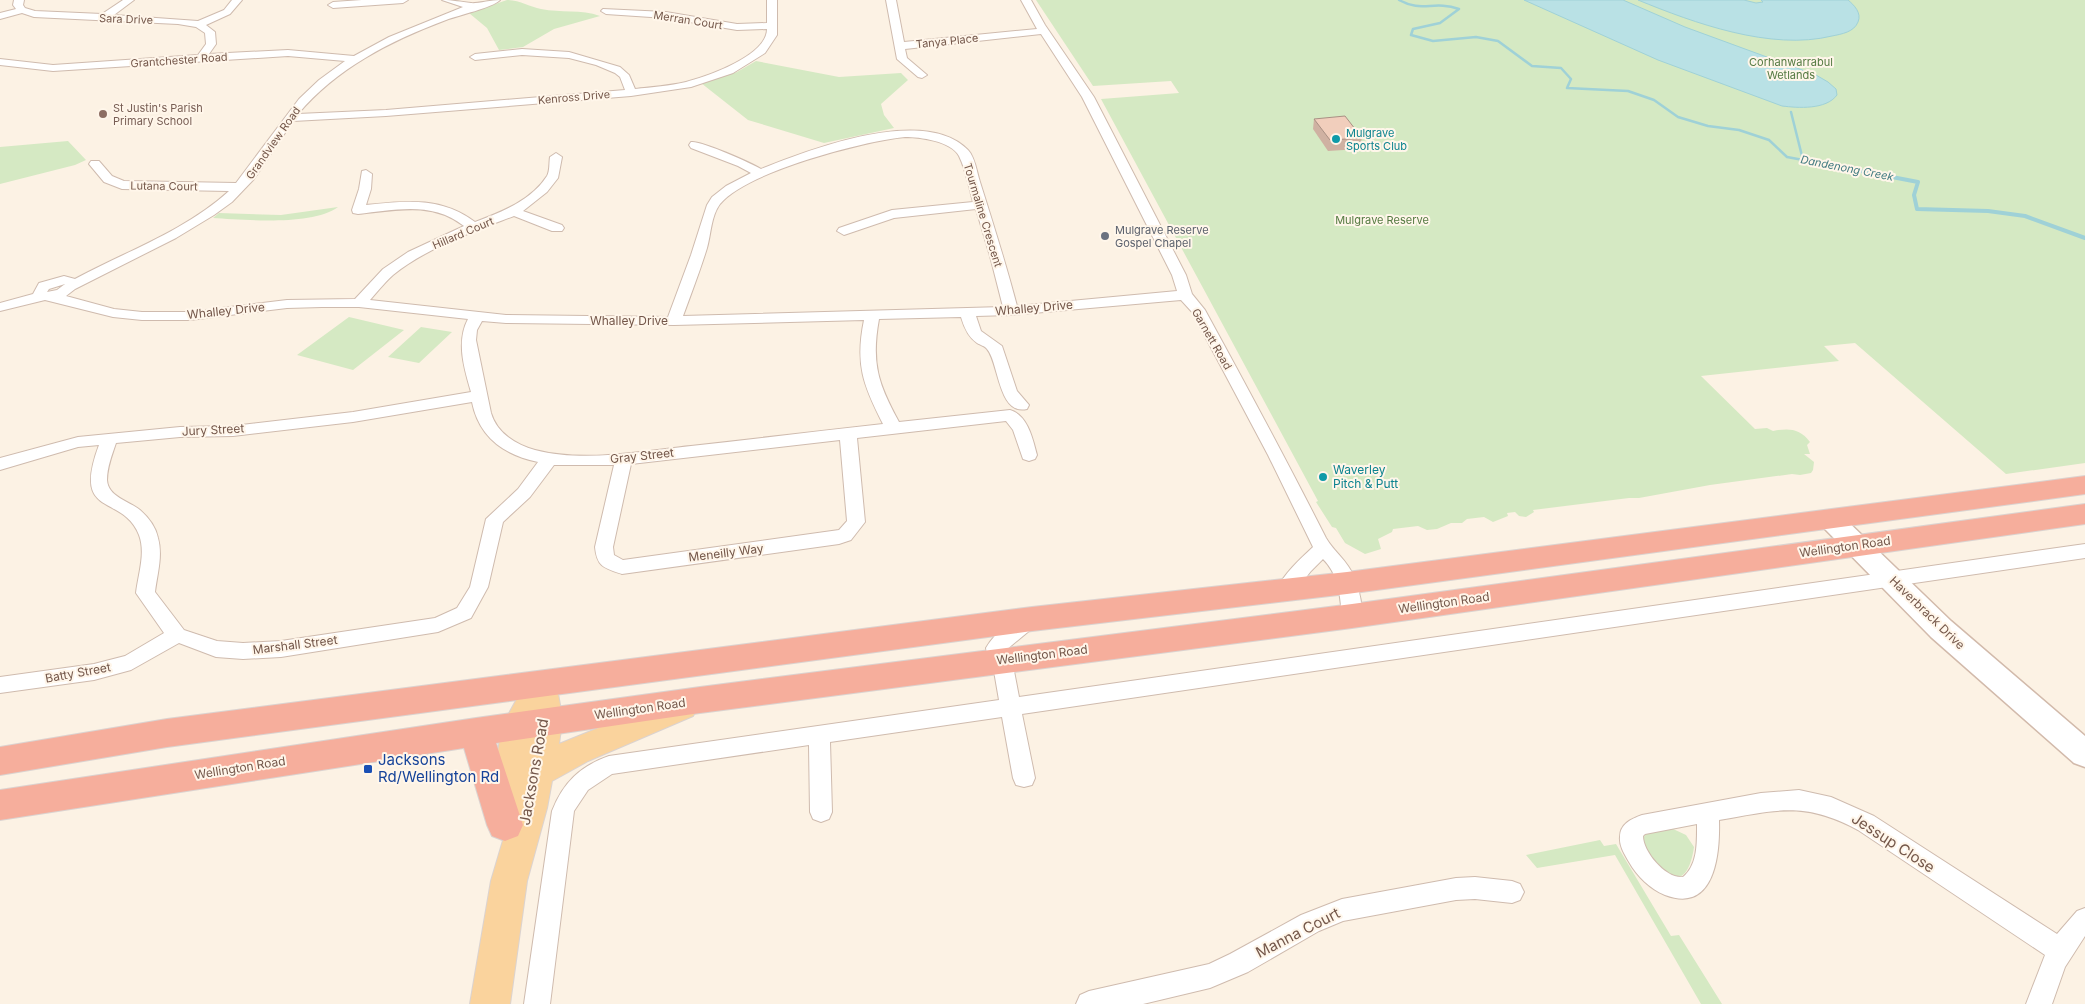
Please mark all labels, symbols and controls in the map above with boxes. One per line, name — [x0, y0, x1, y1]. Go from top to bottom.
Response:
street label: Merran Court — [653, 8, 724, 32]
street label: Sara Drive — [99, 11, 153, 27]
street label: Tanya Place — [915, 31, 979, 51]
street label: Grantchester Road — [130, 50, 228, 70]
park label: Corhanwarrabul Wetlands — [1749, 55, 1833, 82]
street label: Kenross Drive — [537, 87, 611, 107]
place label: St Justin's Parish Primary School — [113, 101, 203, 128]
street label: Grandview Road — [243, 104, 303, 182]
marker: St Justin's Parish Primary School — [97, 108, 109, 120]
place label: Mulgrave Sports Club — [1346, 126, 1407, 153]
marker: Mulgrave Sports Club — [1330, 133, 1342, 145]
water label: Dandenong Creek — [1799, 152, 1896, 184]
street label: Tourmaline Crescent — [961, 161, 1006, 269]
street label: Lutana Court — [130, 178, 198, 194]
park label: Mulgrave Reserve — [1335, 213, 1429, 227]
street label: Hillard Court — [430, 214, 496, 252]
place label: Mulgrave Reserve Gospel Chapel — [1115, 223, 1209, 250]
marker: Mulgrave Reserve Gospel Chapel — [1099, 230, 1111, 242]
street label: Whalley Drive — [994, 297, 1074, 318]
street label: Whalley Drive — [186, 299, 266, 322]
street label: Garnett Road — [1189, 306, 1235, 372]
street label: Whalley Drive — [590, 313, 668, 328]
street label: Jury Street — [181, 420, 245, 439]
street label: Gray Street — [609, 445, 675, 466]
place label: Waverley Pitch & Putt — [1333, 462, 1398, 491]
marker: Waverley Pitch & Putt — [1317, 471, 1329, 483]
street label: Wellington Road — [1798, 533, 1891, 560]
street label: Meneilly Way — [688, 540, 764, 565]
street label: Haverbrack Drive — [1887, 573, 1968, 652]
street label: Wellington Road — [1397, 589, 1490, 616]
street label: Marshall Street — [252, 632, 338, 657]
street label: Wellington Road — [995, 641, 1088, 668]
street label: Batty Street — [44, 659, 112, 686]
street label: Wellington Road — [593, 695, 686, 722]
street label: Jacksons Road — [515, 717, 552, 827]
place label: Jacksons Rd/Wellington Rd — [378, 750, 499, 786]
street label: Wellington Road — [193, 753, 286, 782]
marker: Jacksons Rd/Wellington Rd — [362, 763, 374, 775]
street label: Jessup Close — [1848, 809, 1939, 877]
street label: Manna Court — [1252, 903, 1343, 962]

